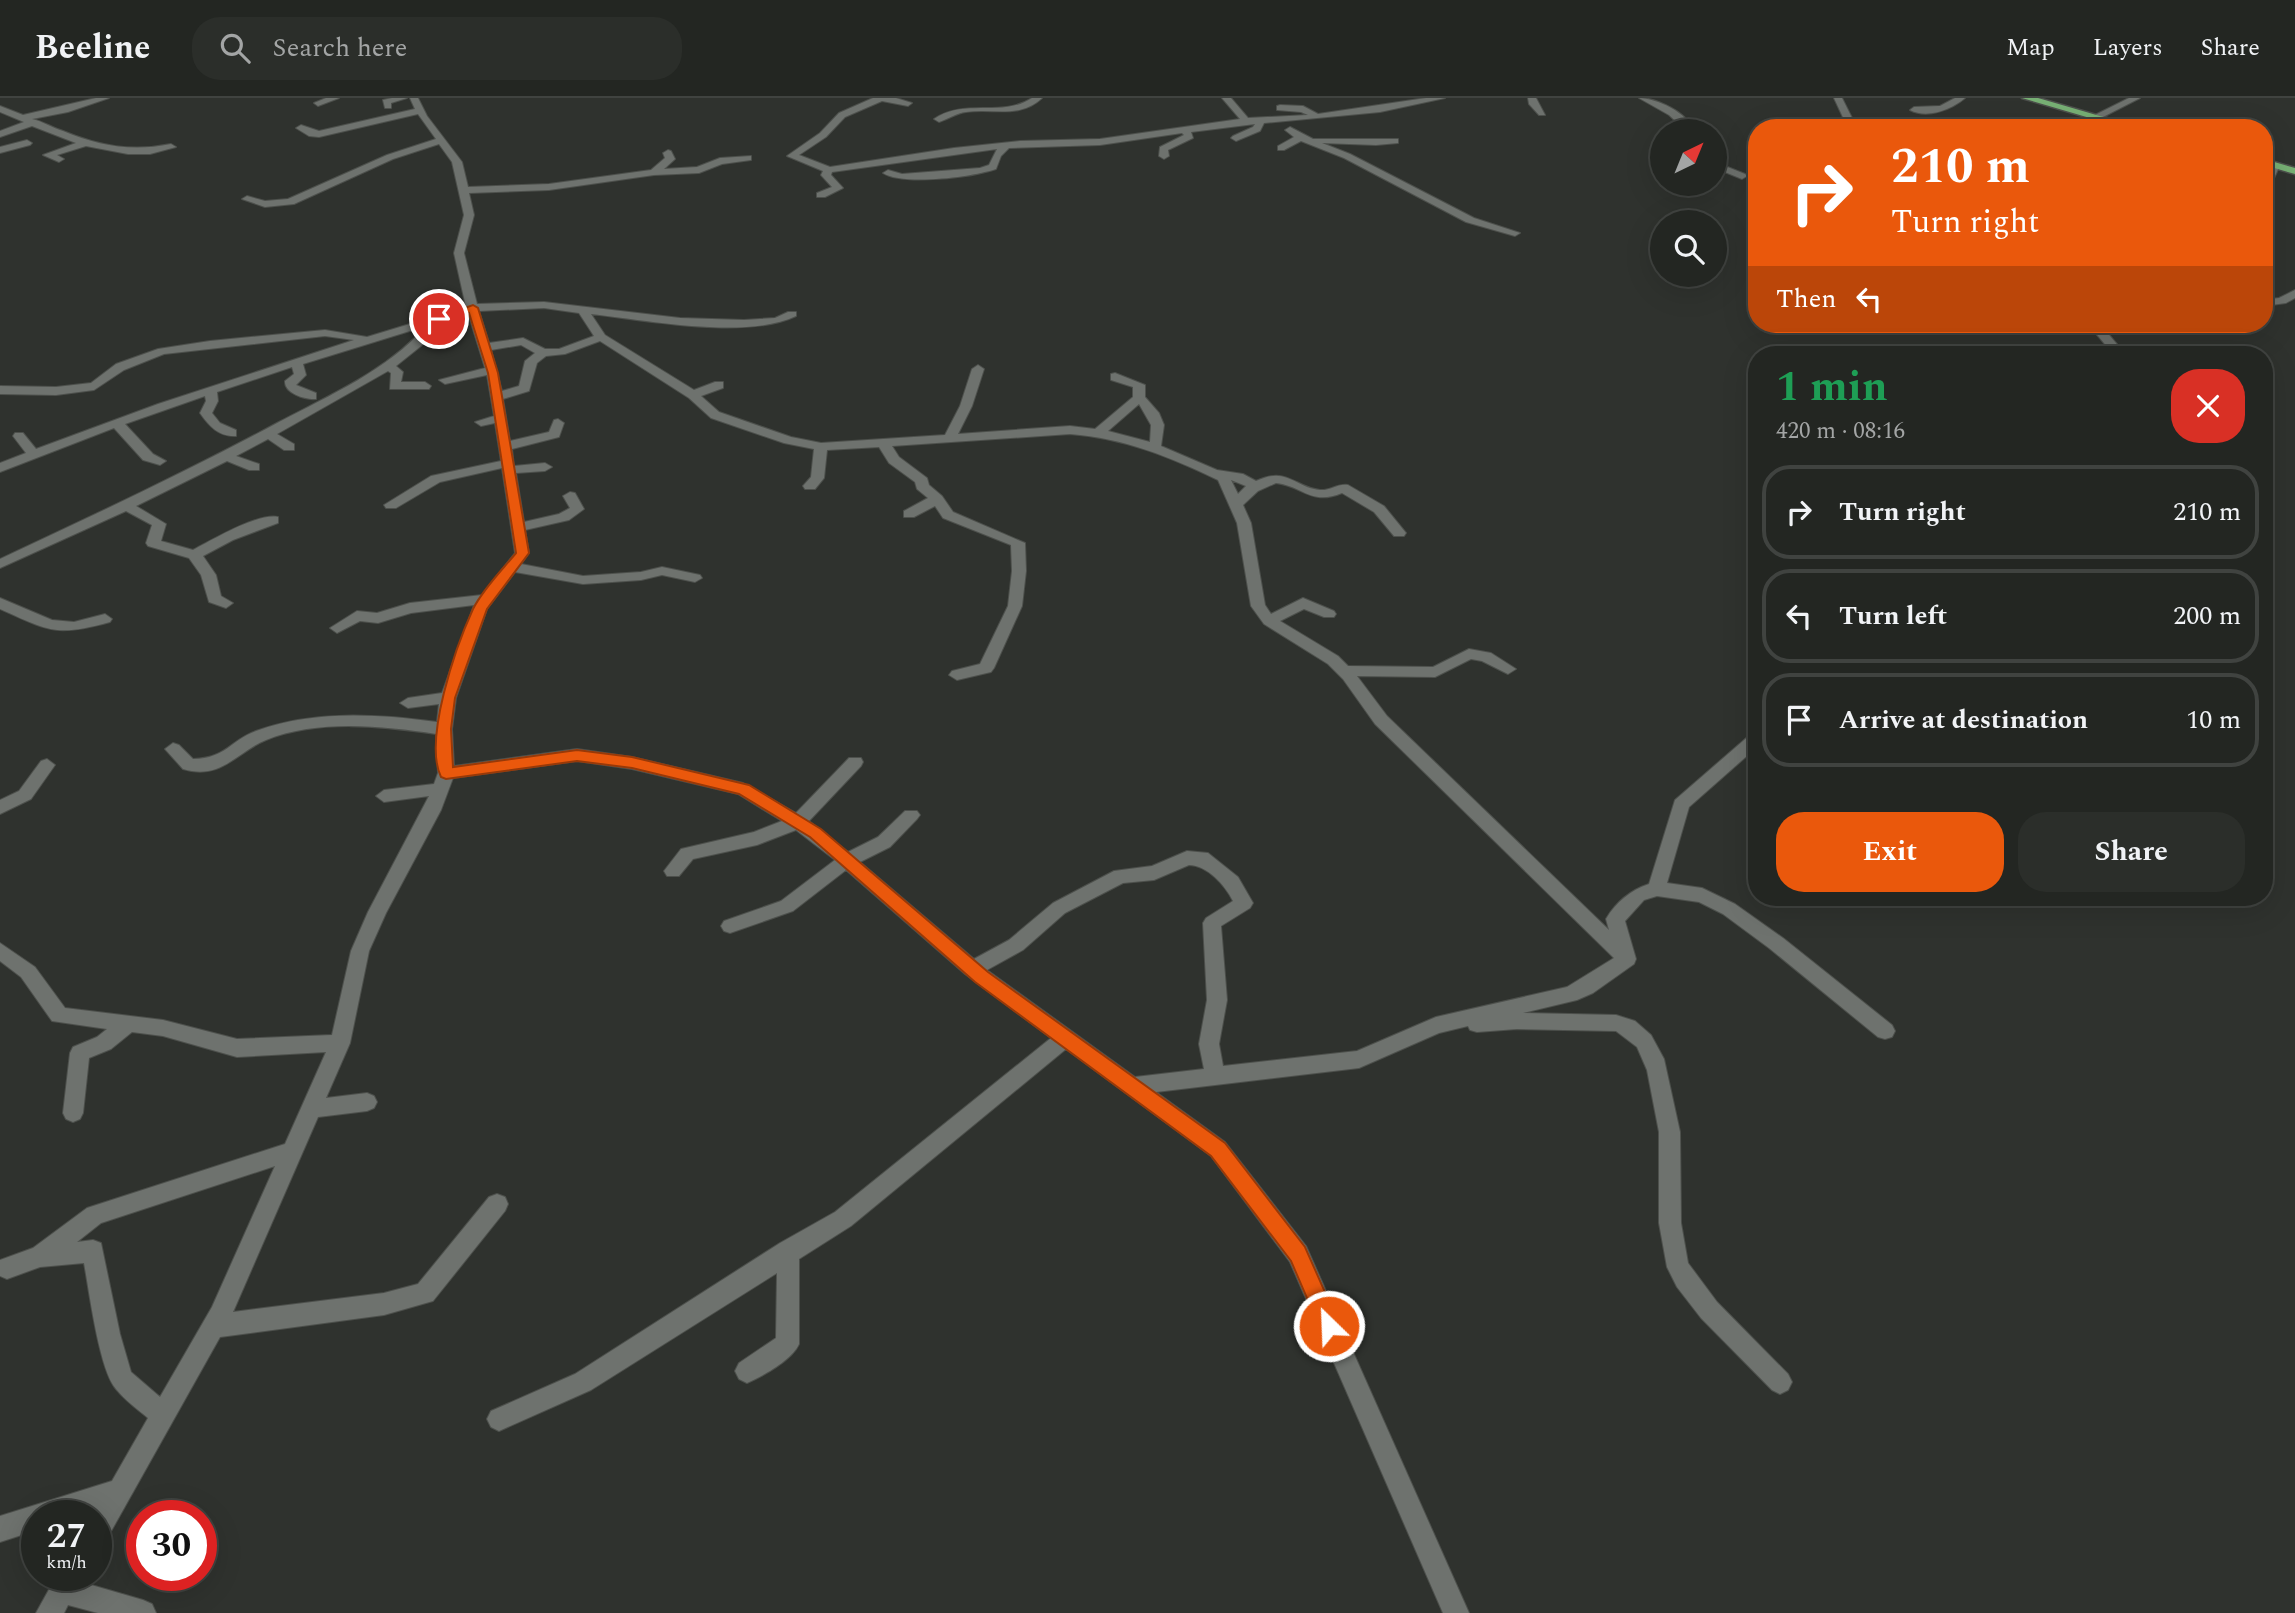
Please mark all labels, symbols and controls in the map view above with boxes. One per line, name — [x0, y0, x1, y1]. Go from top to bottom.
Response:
search box — [192, 17, 682, 80]
text: Beeline — [35, 23, 150, 73]
text: Search here — [272, 28, 407, 68]
icon: search — [216, 29, 254, 67]
text: Map — [2006, 30, 2055, 66]
text: Layers — [2093, 30, 2163, 66]
text: Share — [2201, 30, 2260, 66]
north arrow — [1650, 119, 1727, 196]
map controls — [1650, 119, 1727, 287]
text: 210 m — [1891, 130, 2030, 205]
icon: right — [1776, 147, 1867, 238]
text: Turn right — [1891, 198, 2039, 247]
button: search — [1650, 210, 1727, 287]
text: Then — [1776, 279, 1836, 319]
icon: left — [1850, 280, 1888, 318]
pin — [409, 289, 469, 349]
icon: arrive — [420, 300, 458, 338]
text: 1 min — [1776, 356, 1888, 419]
button: close — [2171, 369, 2245, 443]
text: 420 m · 08:16 — [1776, 414, 1905, 449]
text: Turn right — [1839, 492, 1966, 532]
text: 210 m — [2173, 492, 2241, 532]
icon: right — [1780, 493, 1818, 531]
text: Turn left — [1839, 596, 1947, 636]
text: 200 m — [2173, 596, 2241, 636]
icon: left — [1780, 597, 1818, 635]
text: Arrive at destination — [1839, 700, 2088, 740]
text: 10 m — [2186, 700, 2241, 740]
icon: arrive — [1780, 701, 1818, 739]
button: Exit — [1776, 812, 2004, 892]
button: Share — [2018, 812, 2245, 892]
position arrow — [1292, 1289, 1366, 1363]
speed limit sign: 30 — [126, 1500, 217, 1591]
text: 27 — [47, 1510, 86, 1563]
text: km/h — [46, 1549, 87, 1576]

